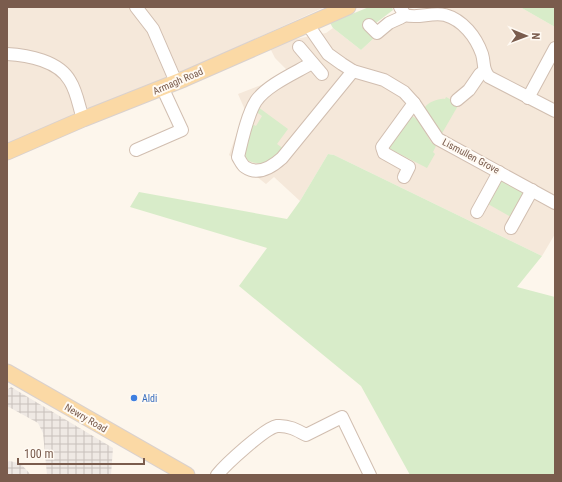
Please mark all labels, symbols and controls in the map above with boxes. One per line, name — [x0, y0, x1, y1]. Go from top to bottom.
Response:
north arrow — [506, 16, 546, 56]
text: N — [529, 33, 542, 40]
street label: Armagh Road — [151, 66, 205, 96]
street label: Lismullen Grove — [441, 136, 502, 176]
marker: Aldi — [129, 393, 139, 403]
place label: Aldi — [142, 393, 157, 404]
street label: Newry Road — [63, 401, 109, 435]
scale bar — [18, 440, 144, 466]
text: 100 m — [24, 447, 54, 461]

